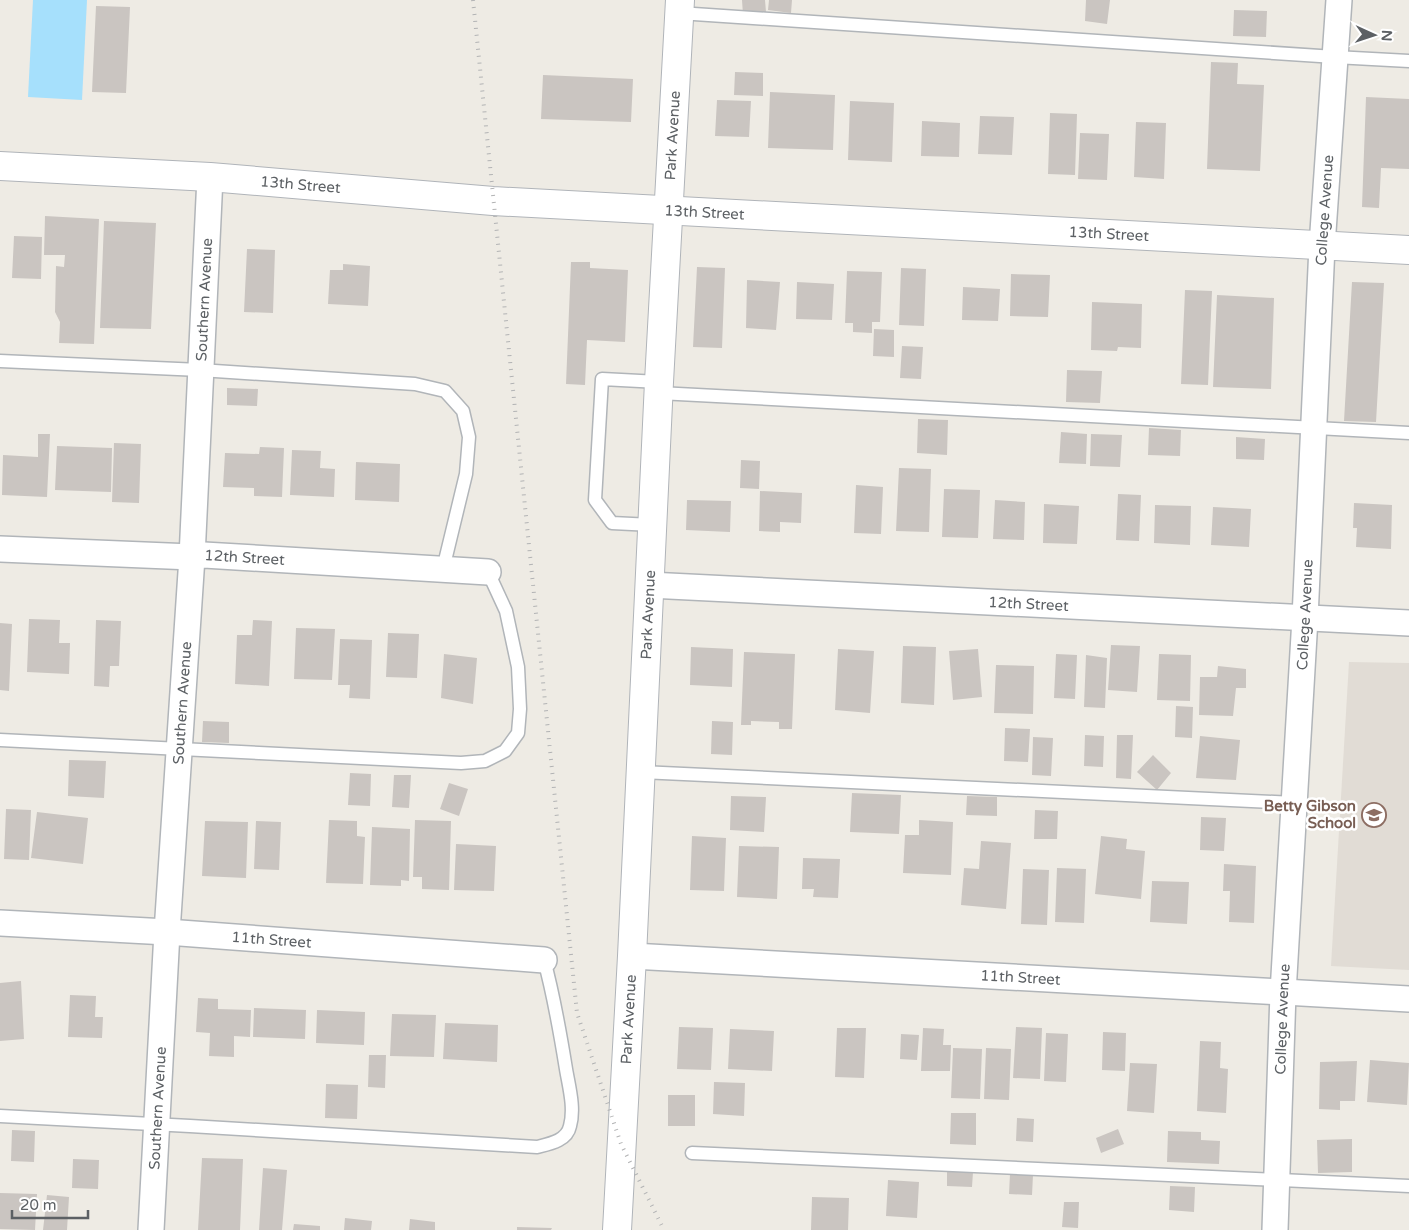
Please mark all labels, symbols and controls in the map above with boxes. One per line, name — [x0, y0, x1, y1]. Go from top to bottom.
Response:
north arrow — [1349, 10, 1399, 60]
text: N — [1378, 30, 1395, 42]
street label: Park Avenue — [661, 90, 684, 181]
street label: College Avenue — [1312, 154, 1337, 266]
street label: 13th Street — [259, 172, 342, 197]
street label: 13th Street — [664, 201, 745, 223]
street label: 13th Street — [1068, 223, 1150, 245]
street label: Southern Avenue — [192, 237, 216, 362]
street label: 12th Street — [204, 546, 286, 569]
street label: College Avenue — [1293, 559, 1317, 671]
street label: Park Avenue — [637, 570, 659, 660]
street label: 12th Street — [988, 593, 1069, 615]
street label: Southern Avenue — [169, 641, 195, 765]
place label: Betty Gibson School — [1264, 797, 1356, 832]
school or university icon: Betty Gibson School — [1361, 802, 1387, 828]
street label: 11th Street — [231, 928, 313, 952]
street label: College Avenue — [1271, 963, 1294, 1075]
street label: 11th Street — [980, 966, 1061, 989]
street label: Park Avenue — [617, 974, 640, 1065]
street label: Southern Avenue — [145, 1046, 170, 1170]
scale bar — [12, 1188, 89, 1220]
text: 20 m — [20, 1196, 57, 1214]

